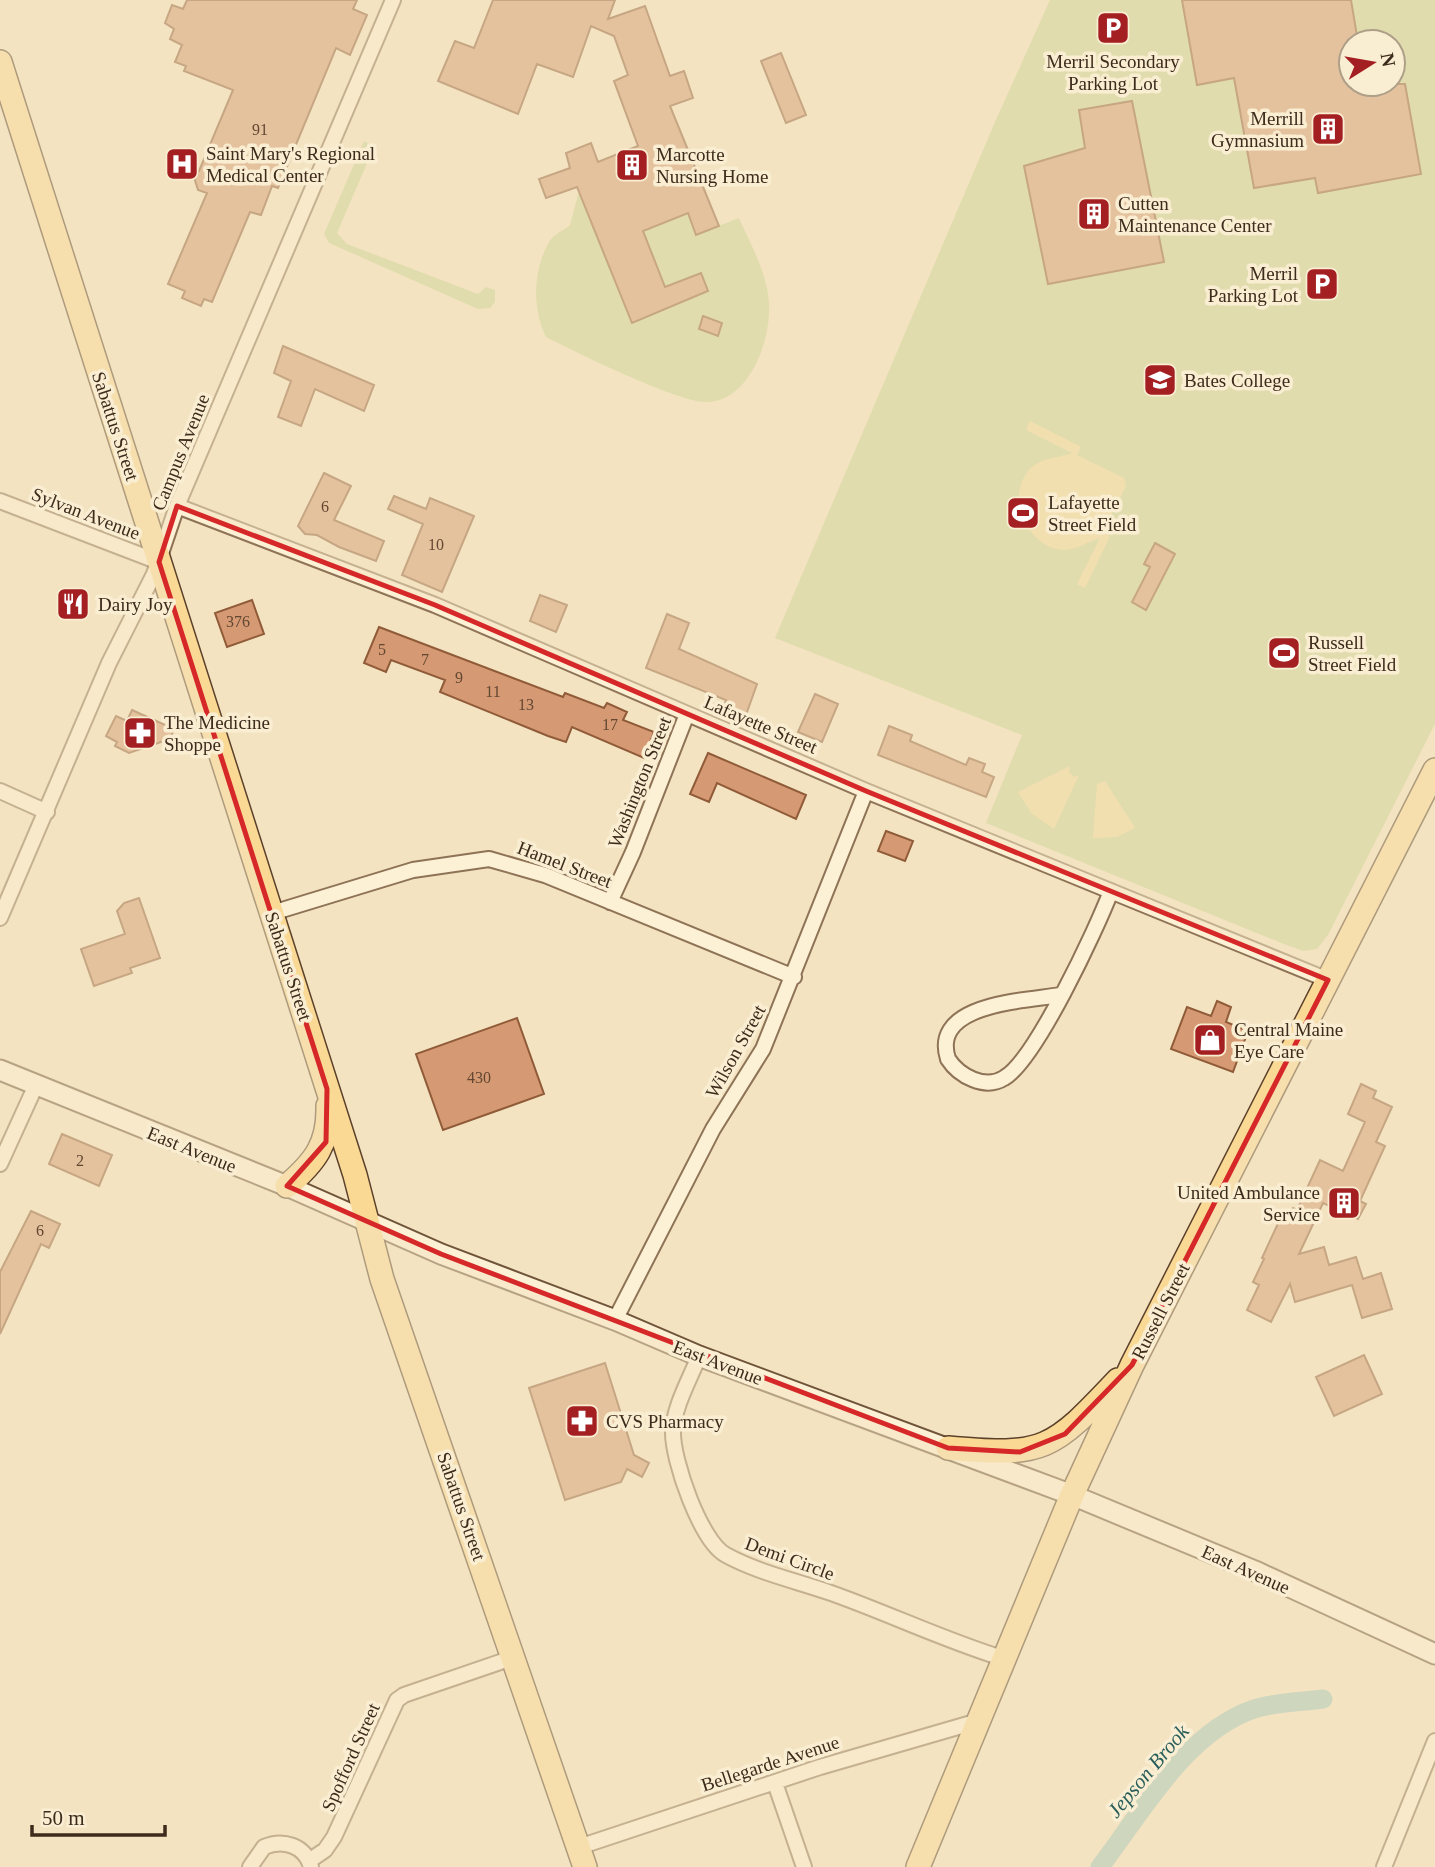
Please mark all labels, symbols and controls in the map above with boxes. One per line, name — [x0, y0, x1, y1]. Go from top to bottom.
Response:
parking icon: Merril Secondary Parking Lot — [1094, 9, 1132, 47]
north arrow — [1337, 28, 1407, 98]
place label: Merril Secondary Parking Lot — [1046, 51, 1180, 94]
text: N — [1377, 51, 1400, 69]
place label: Merrill Gymnasium — [1211, 108, 1304, 151]
building icon: Merrill Gymnasium — [1309, 110, 1347, 148]
house number: 91 — [252, 121, 268, 138]
place label: Saint Mary's Regional Medical Center — [206, 143, 375, 186]
place label: Marcotte Nursing Home — [656, 144, 768, 187]
hospital icon: Saint Mary's Regional Medical Center — [163, 145, 201, 183]
building icon: Marcotte Nursing Home — [613, 146, 651, 184]
place label: Cutten Maintenance Center — [1118, 193, 1272, 236]
building icon: Cutten Maintenance Center — [1075, 195, 1113, 233]
place label: Merril Parking Lot — [1208, 263, 1299, 306]
parking icon: Merril Parking Lot — [1303, 265, 1341, 303]
school or university icon: Bates College — [1141, 361, 1179, 399]
street label: Sabattus Street — [88, 369, 143, 484]
place label: Bates College — [1184, 370, 1290, 391]
street label: Campus Avenue — [148, 391, 213, 513]
street label: Sylvan Avenue — [29, 483, 143, 544]
place label: Lafayette Street Field — [1048, 492, 1137, 535]
sports icon: Lafayette Street Field — [1004, 494, 1042, 532]
house number: 6 — [321, 498, 329, 515]
house number: 10 — [428, 536, 444, 553]
restaurant icon: Dairy Joy — [54, 585, 92, 623]
place label: Dairy Joy — [98, 594, 173, 615]
house number: 376 — [226, 613, 250, 630]
place label: Russell Street Field — [1308, 632, 1397, 675]
sports icon: Russell Street Field — [1265, 634, 1303, 672]
house number: 5 — [378, 641, 386, 658]
house number: 7 — [421, 651, 429, 668]
house number: 9 — [455, 669, 463, 686]
house number: 11 — [485, 683, 501, 700]
street label: Lafayette Street — [701, 691, 821, 758]
house number: 13 — [518, 696, 534, 713]
place label: The Medicine Shoppe — [164, 712, 270, 755]
street label: Washington Street — [604, 713, 676, 851]
pharmacy icon: The Medicine Shoppe — [121, 714, 159, 752]
house number: 17 — [602, 716, 618, 733]
street label: Hamel Street — [515, 837, 616, 892]
street label: Sabattus Street — [261, 909, 316, 1024]
street label: Wilson Street — [701, 1000, 770, 1101]
place label: Central Maine Eye Care — [1234, 1019, 1343, 1062]
shop icon: Central Maine Eye Care — [1191, 1021, 1229, 1059]
house number: 430 — [467, 1069, 491, 1086]
street label: East Avenue — [144, 1122, 239, 1177]
house number: 2 — [76, 1152, 84, 1169]
place label: United Ambulance Service — [1177, 1182, 1320, 1225]
building icon: United Ambulance Service — [1325, 1184, 1363, 1222]
house number: 6 — [36, 1222, 44, 1239]
street label: Russell Street — [1127, 1259, 1194, 1363]
street label: East Avenue — [670, 1336, 766, 1389]
pharmacy icon: CVS Pharmacy — [563, 1402, 601, 1440]
place label: CVS Pharmacy — [606, 1411, 724, 1432]
street label: Sabattus Street — [433, 1449, 490, 1564]
street label: Demi Circle — [742, 1533, 837, 1584]
street label: East Avenue — [1199, 1541, 1293, 1598]
street label: Spofford Street — [317, 1699, 384, 1815]
water label: Jepson Brook — [1102, 1719, 1194, 1822]
street label: Bellegarde Avenue — [699, 1731, 842, 1796]
scale bar — [32, 1794, 164, 1838]
text: 50 m — [42, 1806, 85, 1830]

